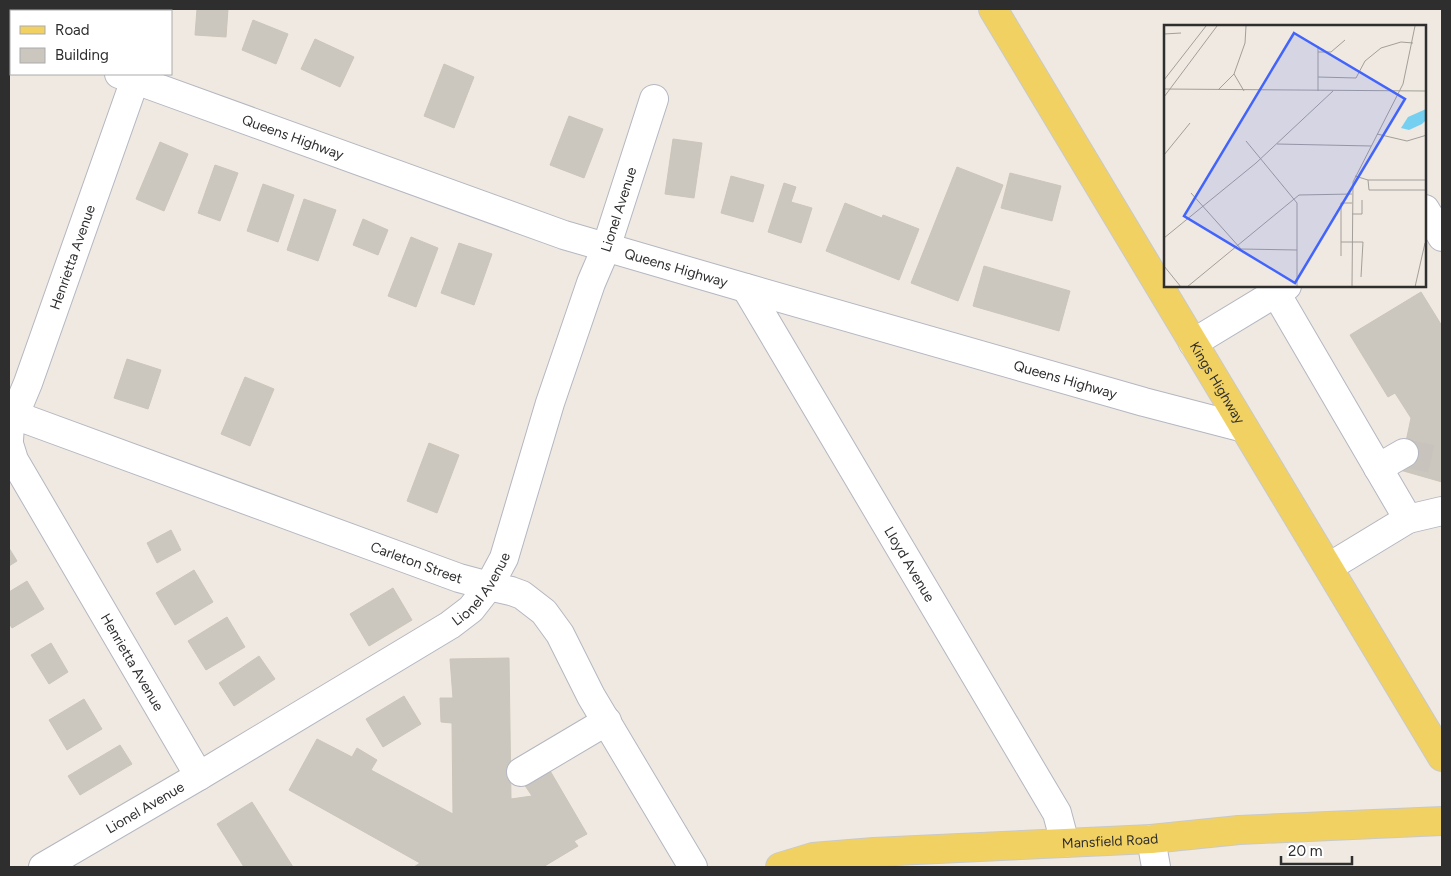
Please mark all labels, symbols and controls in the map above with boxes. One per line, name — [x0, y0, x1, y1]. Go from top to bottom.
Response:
legend — [10, 10, 172, 75]
text: Road — [55, 21, 90, 39]
inset map — [1164, 25, 1426, 288]
text: Building — [55, 46, 109, 64]
street label: Queens Highway — [240, 111, 347, 163]
street label: Lionel Avenue — [597, 165, 640, 254]
street label: Henrietta Avenue — [46, 202, 99, 312]
street label: Queens Highway — [622, 245, 730, 291]
street label: Kings Highway — [1186, 339, 1249, 428]
street label: Queens Highway — [1012, 357, 1120, 403]
street label: Lloyd Avenue — [881, 523, 939, 605]
street label: Carleton Street — [368, 538, 464, 587]
street label: Lionel Avenue — [448, 550, 514, 629]
street label: Henrietta Avenue — [97, 610, 168, 714]
street label: Lionel Avenue — [103, 778, 188, 837]
street label: Mansfield Road — [1061, 830, 1159, 852]
scale bar — [1281, 834, 1352, 866]
text: 20 m — [1288, 842, 1322, 860]

